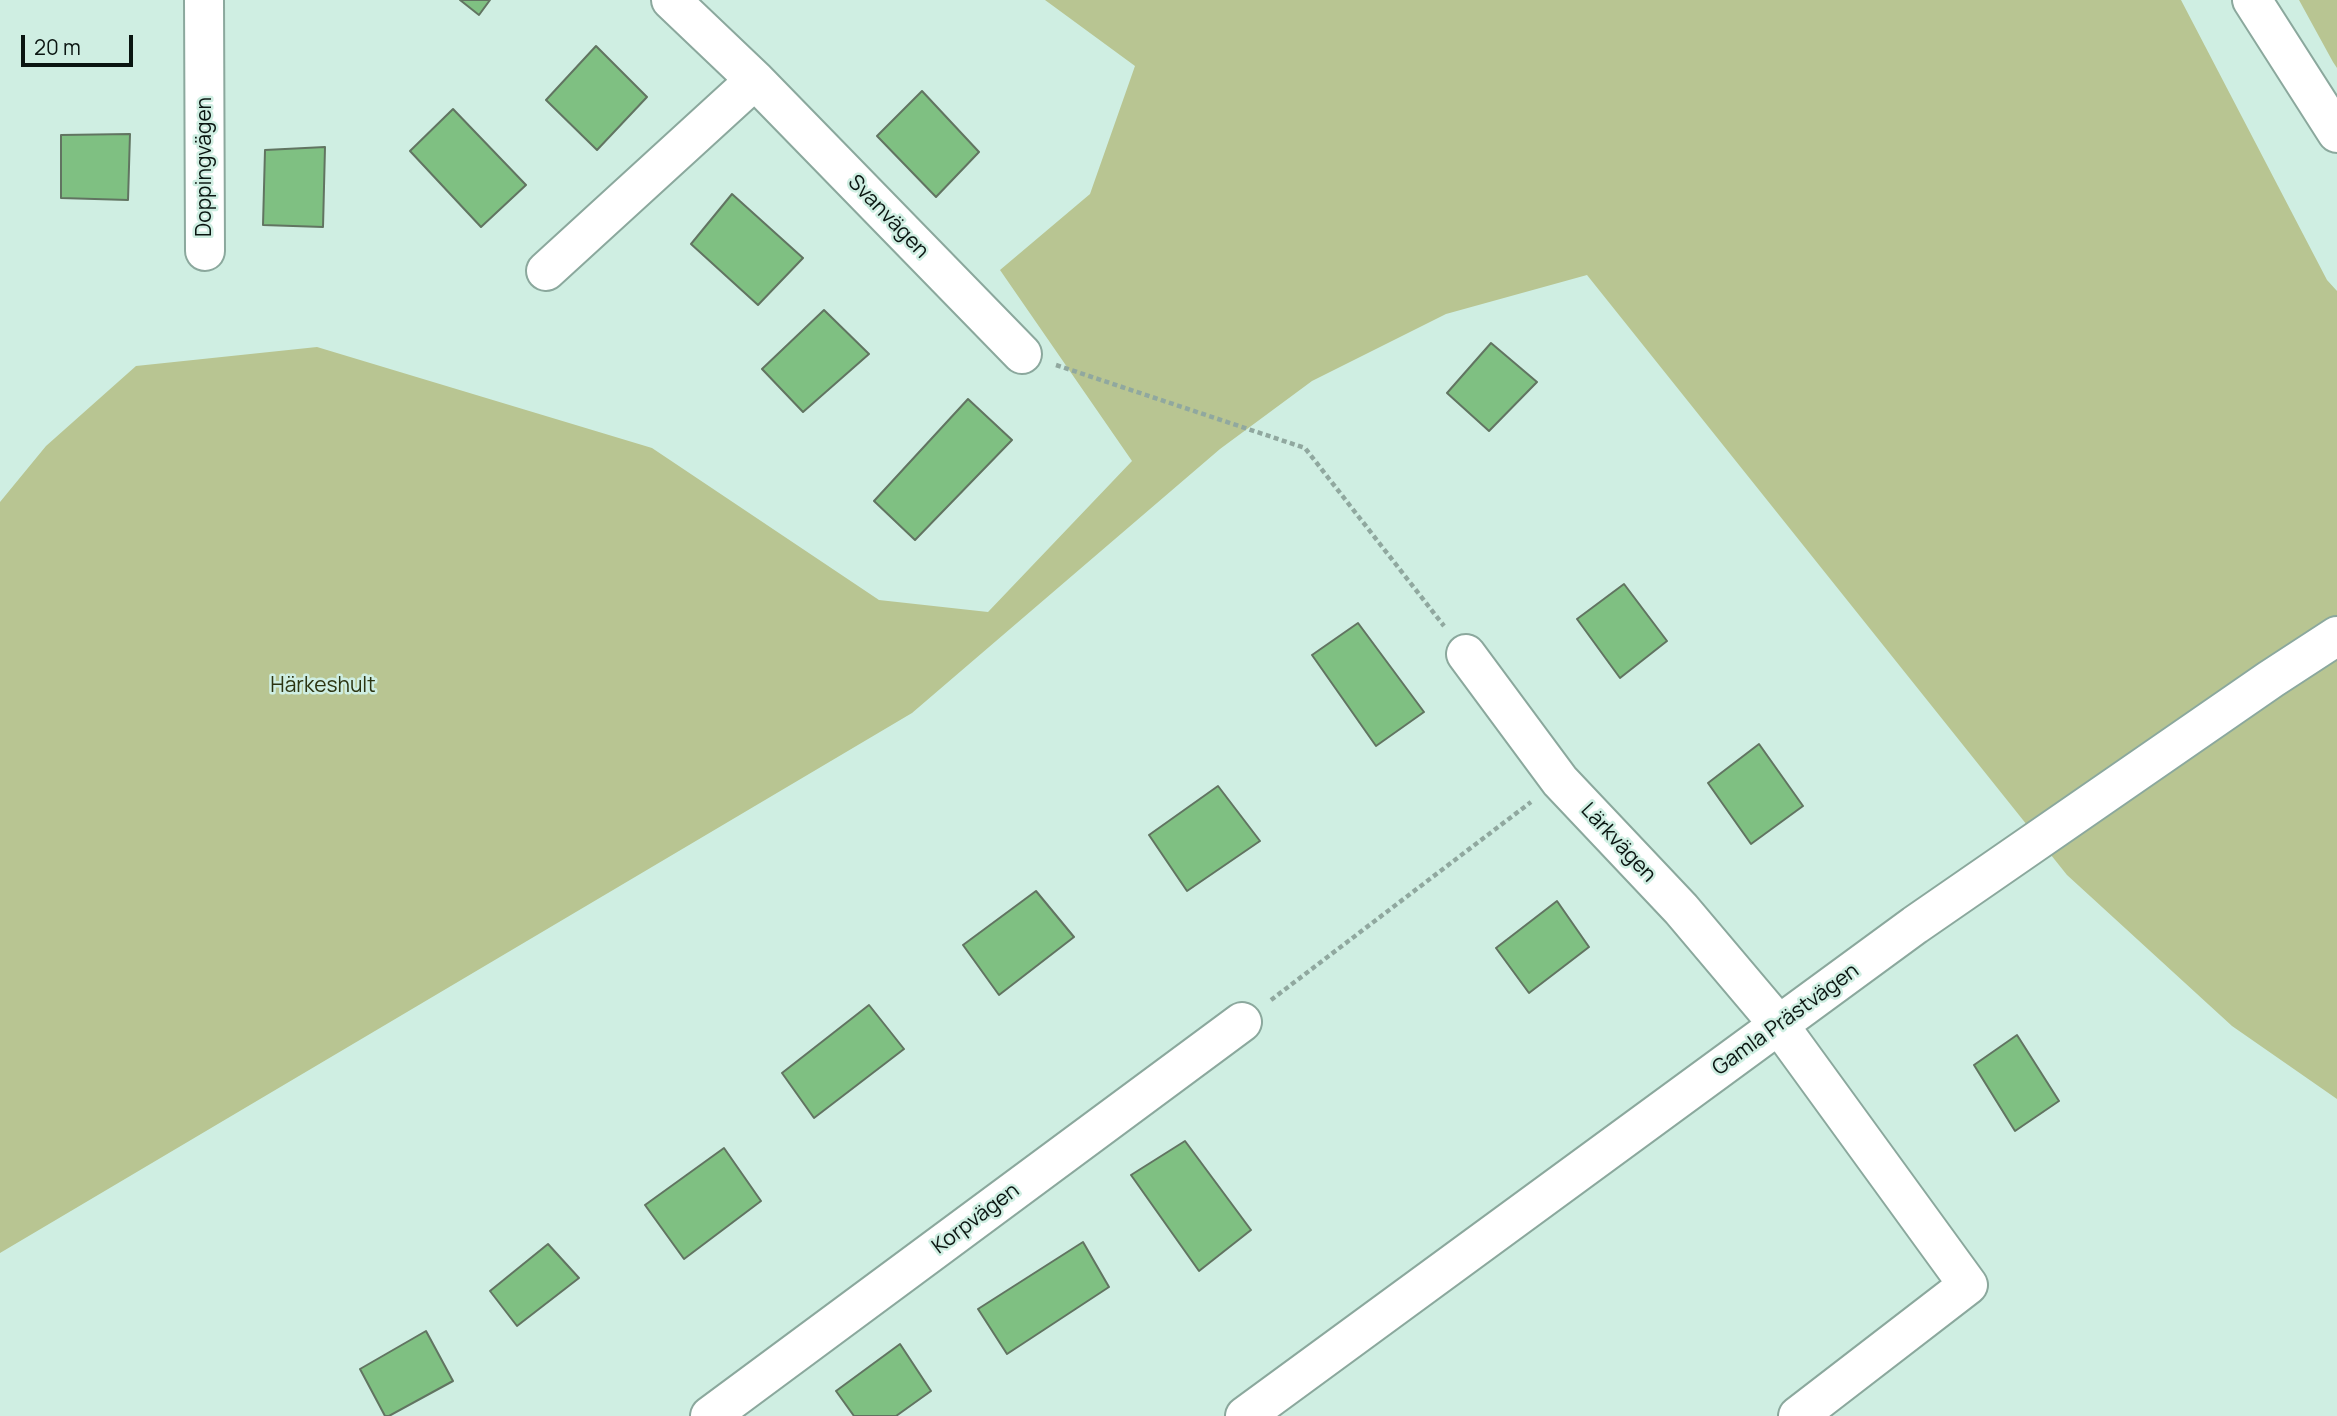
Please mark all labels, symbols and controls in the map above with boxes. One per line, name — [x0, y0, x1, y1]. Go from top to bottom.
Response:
scale bar — [24, 21, 136, 65]
text: 20 m — [34, 33, 81, 61]
street label: Doppingvägen — [192, 97, 218, 237]
street label: Svanvägen — [842, 170, 934, 264]
park label: Härkeshult — [270, 673, 376, 699]
street label: Lärkvägen — [1575, 798, 1661, 888]
street label: Gamla Prästvägen — [1708, 959, 1864, 1081]
street label: Korpvägen — [928, 1178, 1024, 1260]

